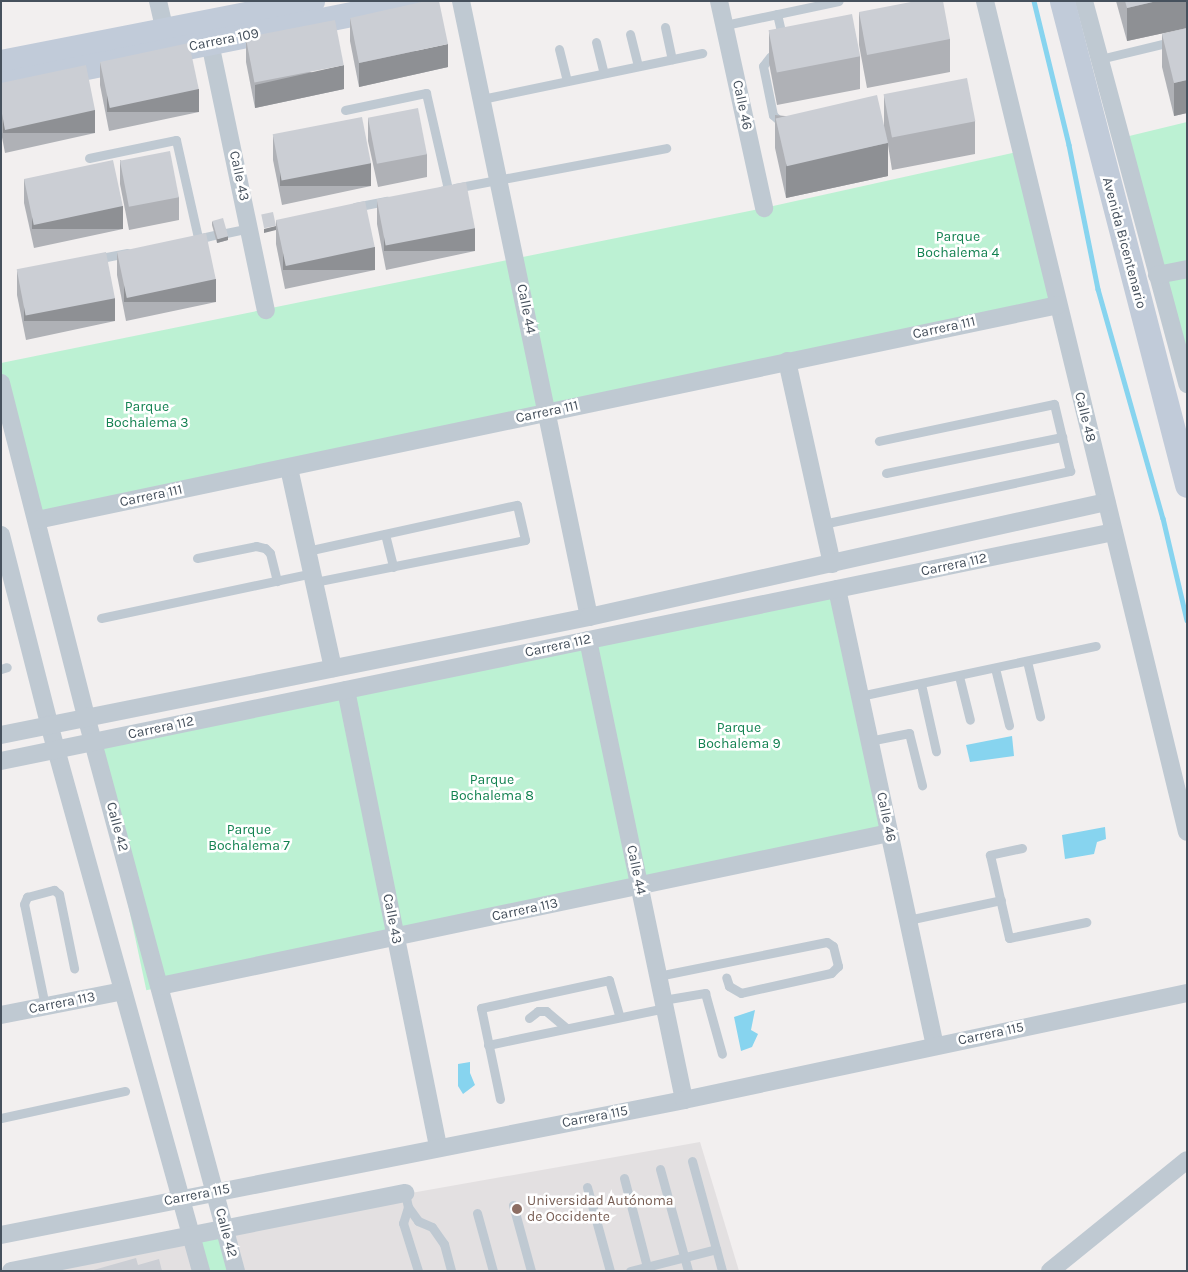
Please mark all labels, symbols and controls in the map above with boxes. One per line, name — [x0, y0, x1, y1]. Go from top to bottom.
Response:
street label: Carrera 109 — [188, 25, 260, 55]
street label: Calle 46 — [729, 79, 755, 131]
street label: Calle 43 — [226, 149, 252, 203]
street label: Avenida Bicentenario — [1098, 176, 1150, 310]
park label: Parque Bochalema 4 — [917, 229, 999, 262]
street label: Calle 44 — [513, 283, 539, 335]
street label: Carrera 111 — [911, 313, 977, 343]
street label: Calle 48 — [1071, 390, 1099, 444]
street label: Carrera 111 — [514, 397, 580, 427]
park label: Parque Bochalema 3 — [105, 399, 189, 432]
street label: Carrera 111 — [118, 481, 184, 511]
street label: Carrera 112 — [919, 550, 989, 580]
street label: Carrera 112 — [523, 631, 593, 661]
street label: Carrera 112 — [126, 713, 196, 743]
park label: Parque Bochalema 9 — [697, 720, 781, 752]
park label: Parque Bochalema 8 — [450, 772, 534, 804]
street label: Calle 46 — [873, 791, 899, 843]
street label: Calle 42 — [102, 800, 132, 854]
park label: Parque Bochalema 7 — [208, 822, 290, 854]
street label: Calle 44 — [623, 844, 649, 896]
street label: Calle 43 — [379, 892, 405, 946]
street label: Carrera 113 — [490, 895, 560, 925]
street label: Carrera 113 — [27, 988, 97, 1018]
street label: Carrera 115 — [957, 1019, 1025, 1049]
street label: Carrera 115 — [561, 1102, 629, 1132]
street label: Carrera 115 — [163, 1180, 231, 1210]
place label: Universidad Autónoma de Occidente — [527, 1193, 674, 1226]
marker: Universidad Autónoma de Occidente — [511, 1203, 523, 1215]
street label: Calle 42 — [211, 1206, 241, 1260]

